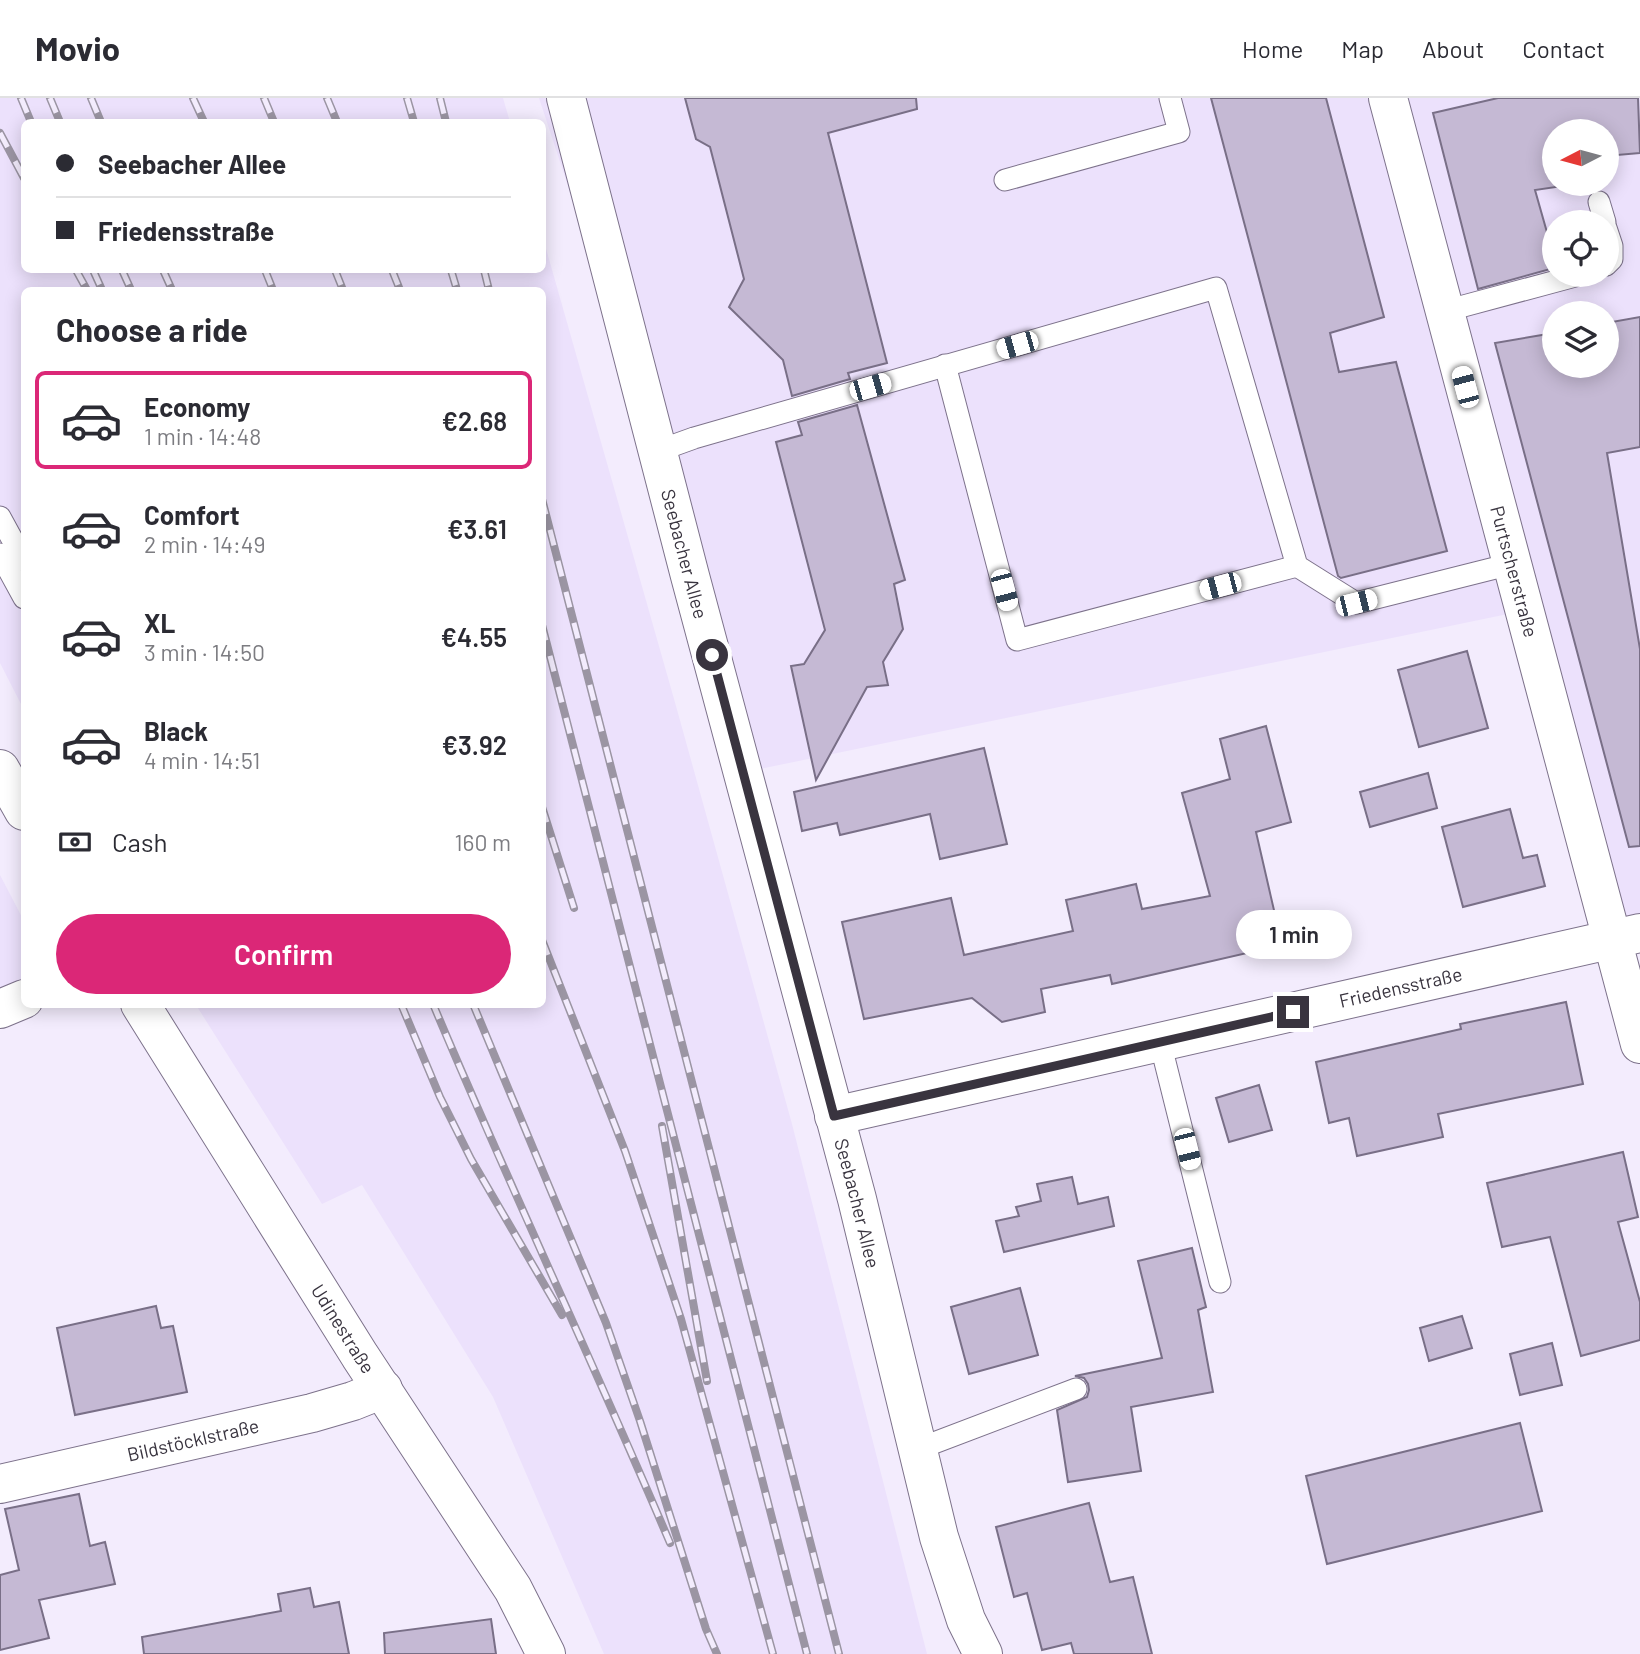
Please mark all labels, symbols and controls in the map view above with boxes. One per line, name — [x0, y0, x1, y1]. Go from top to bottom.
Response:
text: Movio — [35, 28, 120, 68]
text: Home — [1242, 34, 1303, 63]
text: Map — [1341, 34, 1384, 63]
text: About — [1422, 34, 1484, 63]
text: Contact — [1522, 34, 1605, 63]
north arrow — [1542, 119, 1619, 196]
map controls — [1542, 119, 1619, 378]
text: Seebacher Allee — [98, 148, 286, 179]
button: locate — [1542, 210, 1619, 287]
text: Friedensstraße — [98, 215, 274, 246]
button: layers — [1542, 301, 1619, 378]
text: Choose a ride — [56, 310, 248, 348]
car — [994, 329, 1041, 361]
car — [1450, 364, 1481, 410]
car — [847, 371, 894, 403]
icon: car — [60, 389, 123, 452]
text: Economy — [144, 391, 250, 422]
text: €2.68 — [441, 405, 507, 436]
text: 1 min · 14:48 — [144, 422, 261, 450]
street label: Seebacher Allee — [657, 487, 713, 621]
icon: car — [60, 497, 123, 560]
text: Comfort — [144, 499, 240, 530]
street label: Purtscherstraße — [1486, 503, 1543, 640]
text: €3.61 — [447, 513, 507, 544]
text: 2 min · 14:49 — [144, 530, 265, 558]
car — [989, 567, 1020, 613]
car — [1197, 570, 1244, 602]
car — [1334, 588, 1379, 618]
icon: car — [60, 605, 123, 668]
text: XL — [144, 607, 175, 638]
text: €4.55 — [441, 621, 507, 652]
text: 3 min · 14:50 — [144, 638, 265, 666]
route start — [696, 639, 728, 671]
icon: car — [60, 713, 123, 776]
text: Black — [144, 715, 208, 746]
text: €3.92 — [442, 729, 507, 760]
text: 4 min · 14:51 — [144, 746, 260, 774]
icon: cash — [56, 823, 94, 861]
text: Cash — [112, 826, 167, 857]
text: 160 m — [454, 828, 511, 856]
callout: 1 min — [1235, 911, 1351, 960]
button: Confirm — [56, 914, 511, 994]
text: 1 min — [1269, 920, 1319, 948]
street label: Friedensstraße — [1337, 962, 1464, 1012]
route end — [1277, 996, 1309, 1028]
car — [1172, 1126, 1203, 1172]
street label: Seebacher Allee — [830, 1136, 885, 1270]
street label: Udinestraße — [307, 1280, 380, 1377]
street label: Bildstöcklstraße — [125, 1413, 261, 1466]

